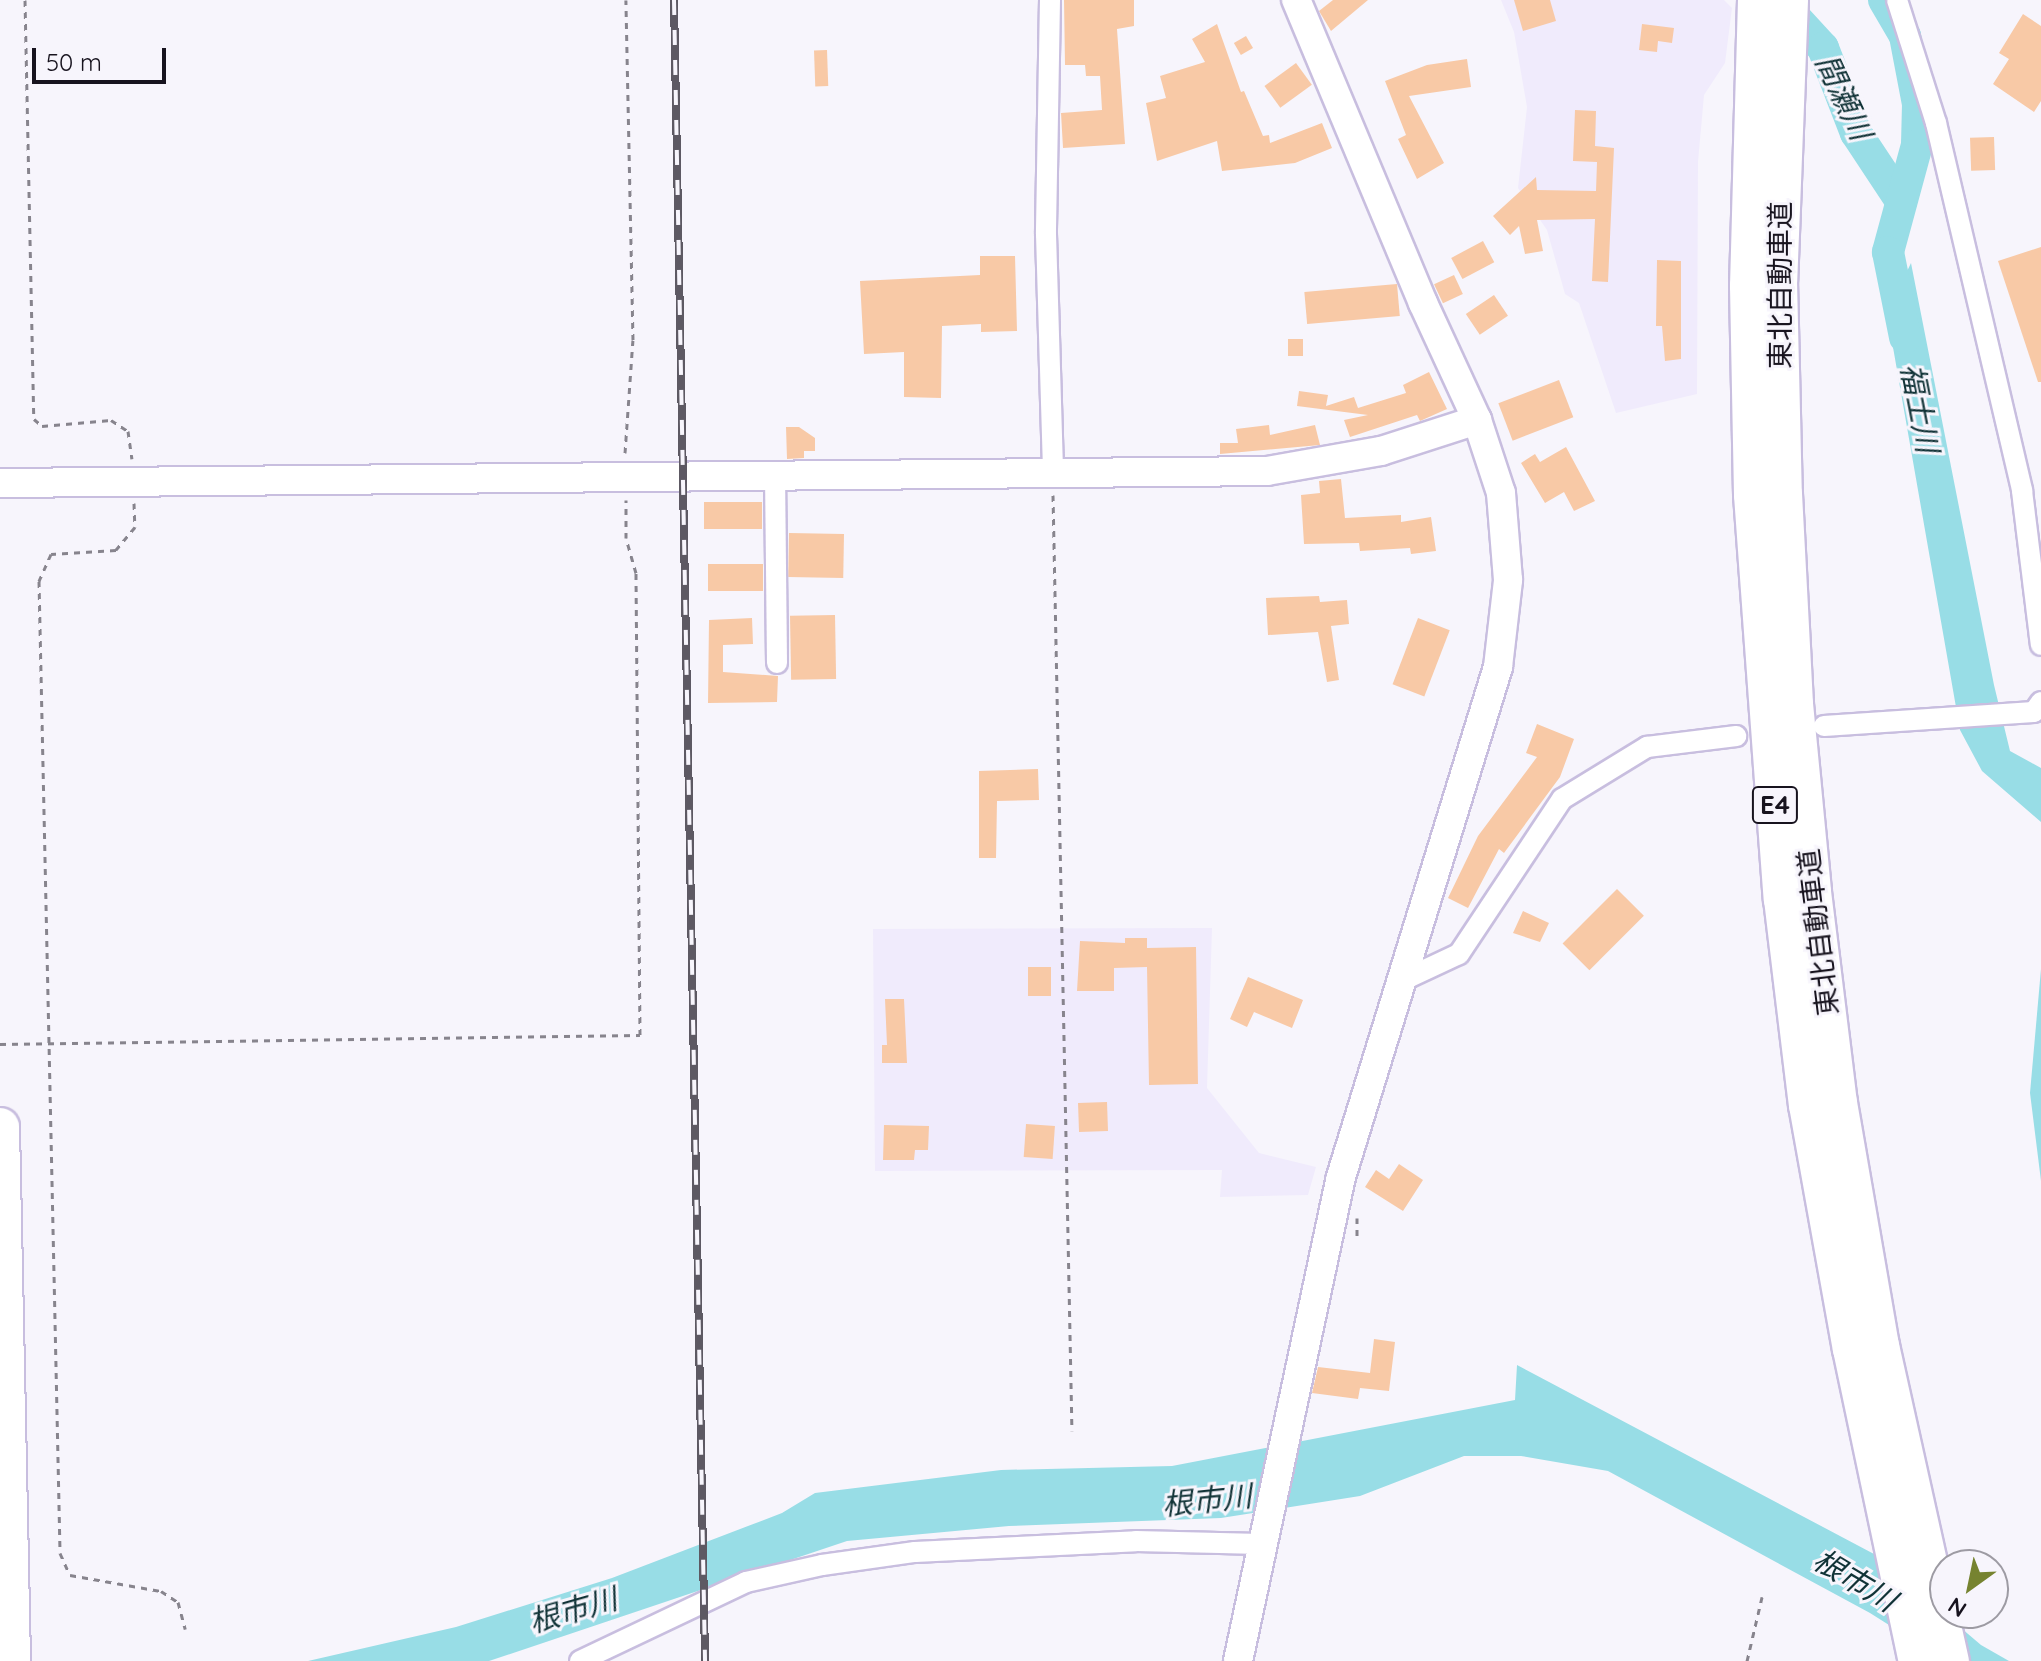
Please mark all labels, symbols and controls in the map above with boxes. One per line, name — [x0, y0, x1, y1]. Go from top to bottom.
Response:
scale bar — [36, 32, 170, 82]
text: 50 m — [46, 47, 102, 77]
water label: 間瀬川 — [1809, 49, 1879, 145]
street label: 東北自動車道 — [1763, 201, 1797, 369]
water label: 福士川 — [1894, 360, 1946, 456]
road number: E4 — [1751, 783, 1799, 827]
street label: 東北自動車道 — [1791, 847, 1845, 1017]
water label: 根市川 — [1160, 1477, 1254, 1523]
water label: 根市川 — [1807, 1541, 1903, 1619]
north arrow — [1929, 1549, 2009, 1629]
water label: 根市川 — [525, 1580, 621, 1640]
text: N — [1943, 1591, 1971, 1624]

